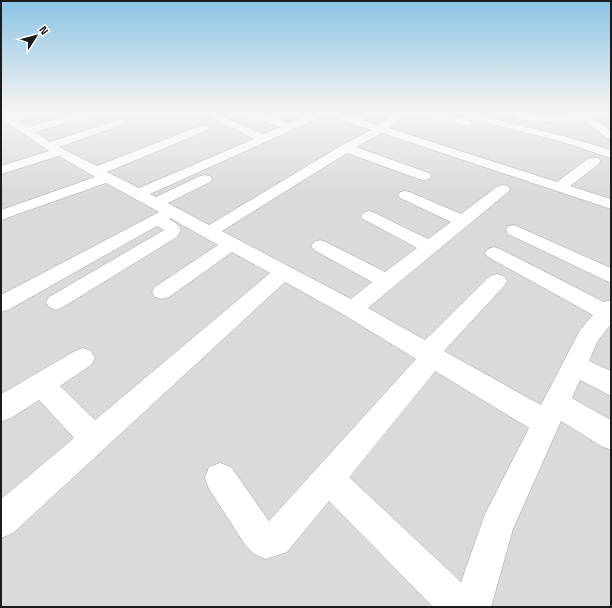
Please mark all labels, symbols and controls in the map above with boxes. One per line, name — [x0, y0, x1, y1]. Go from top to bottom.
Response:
north arrow — [16, 16, 56, 56]
text: N — [35, 22, 53, 38]

